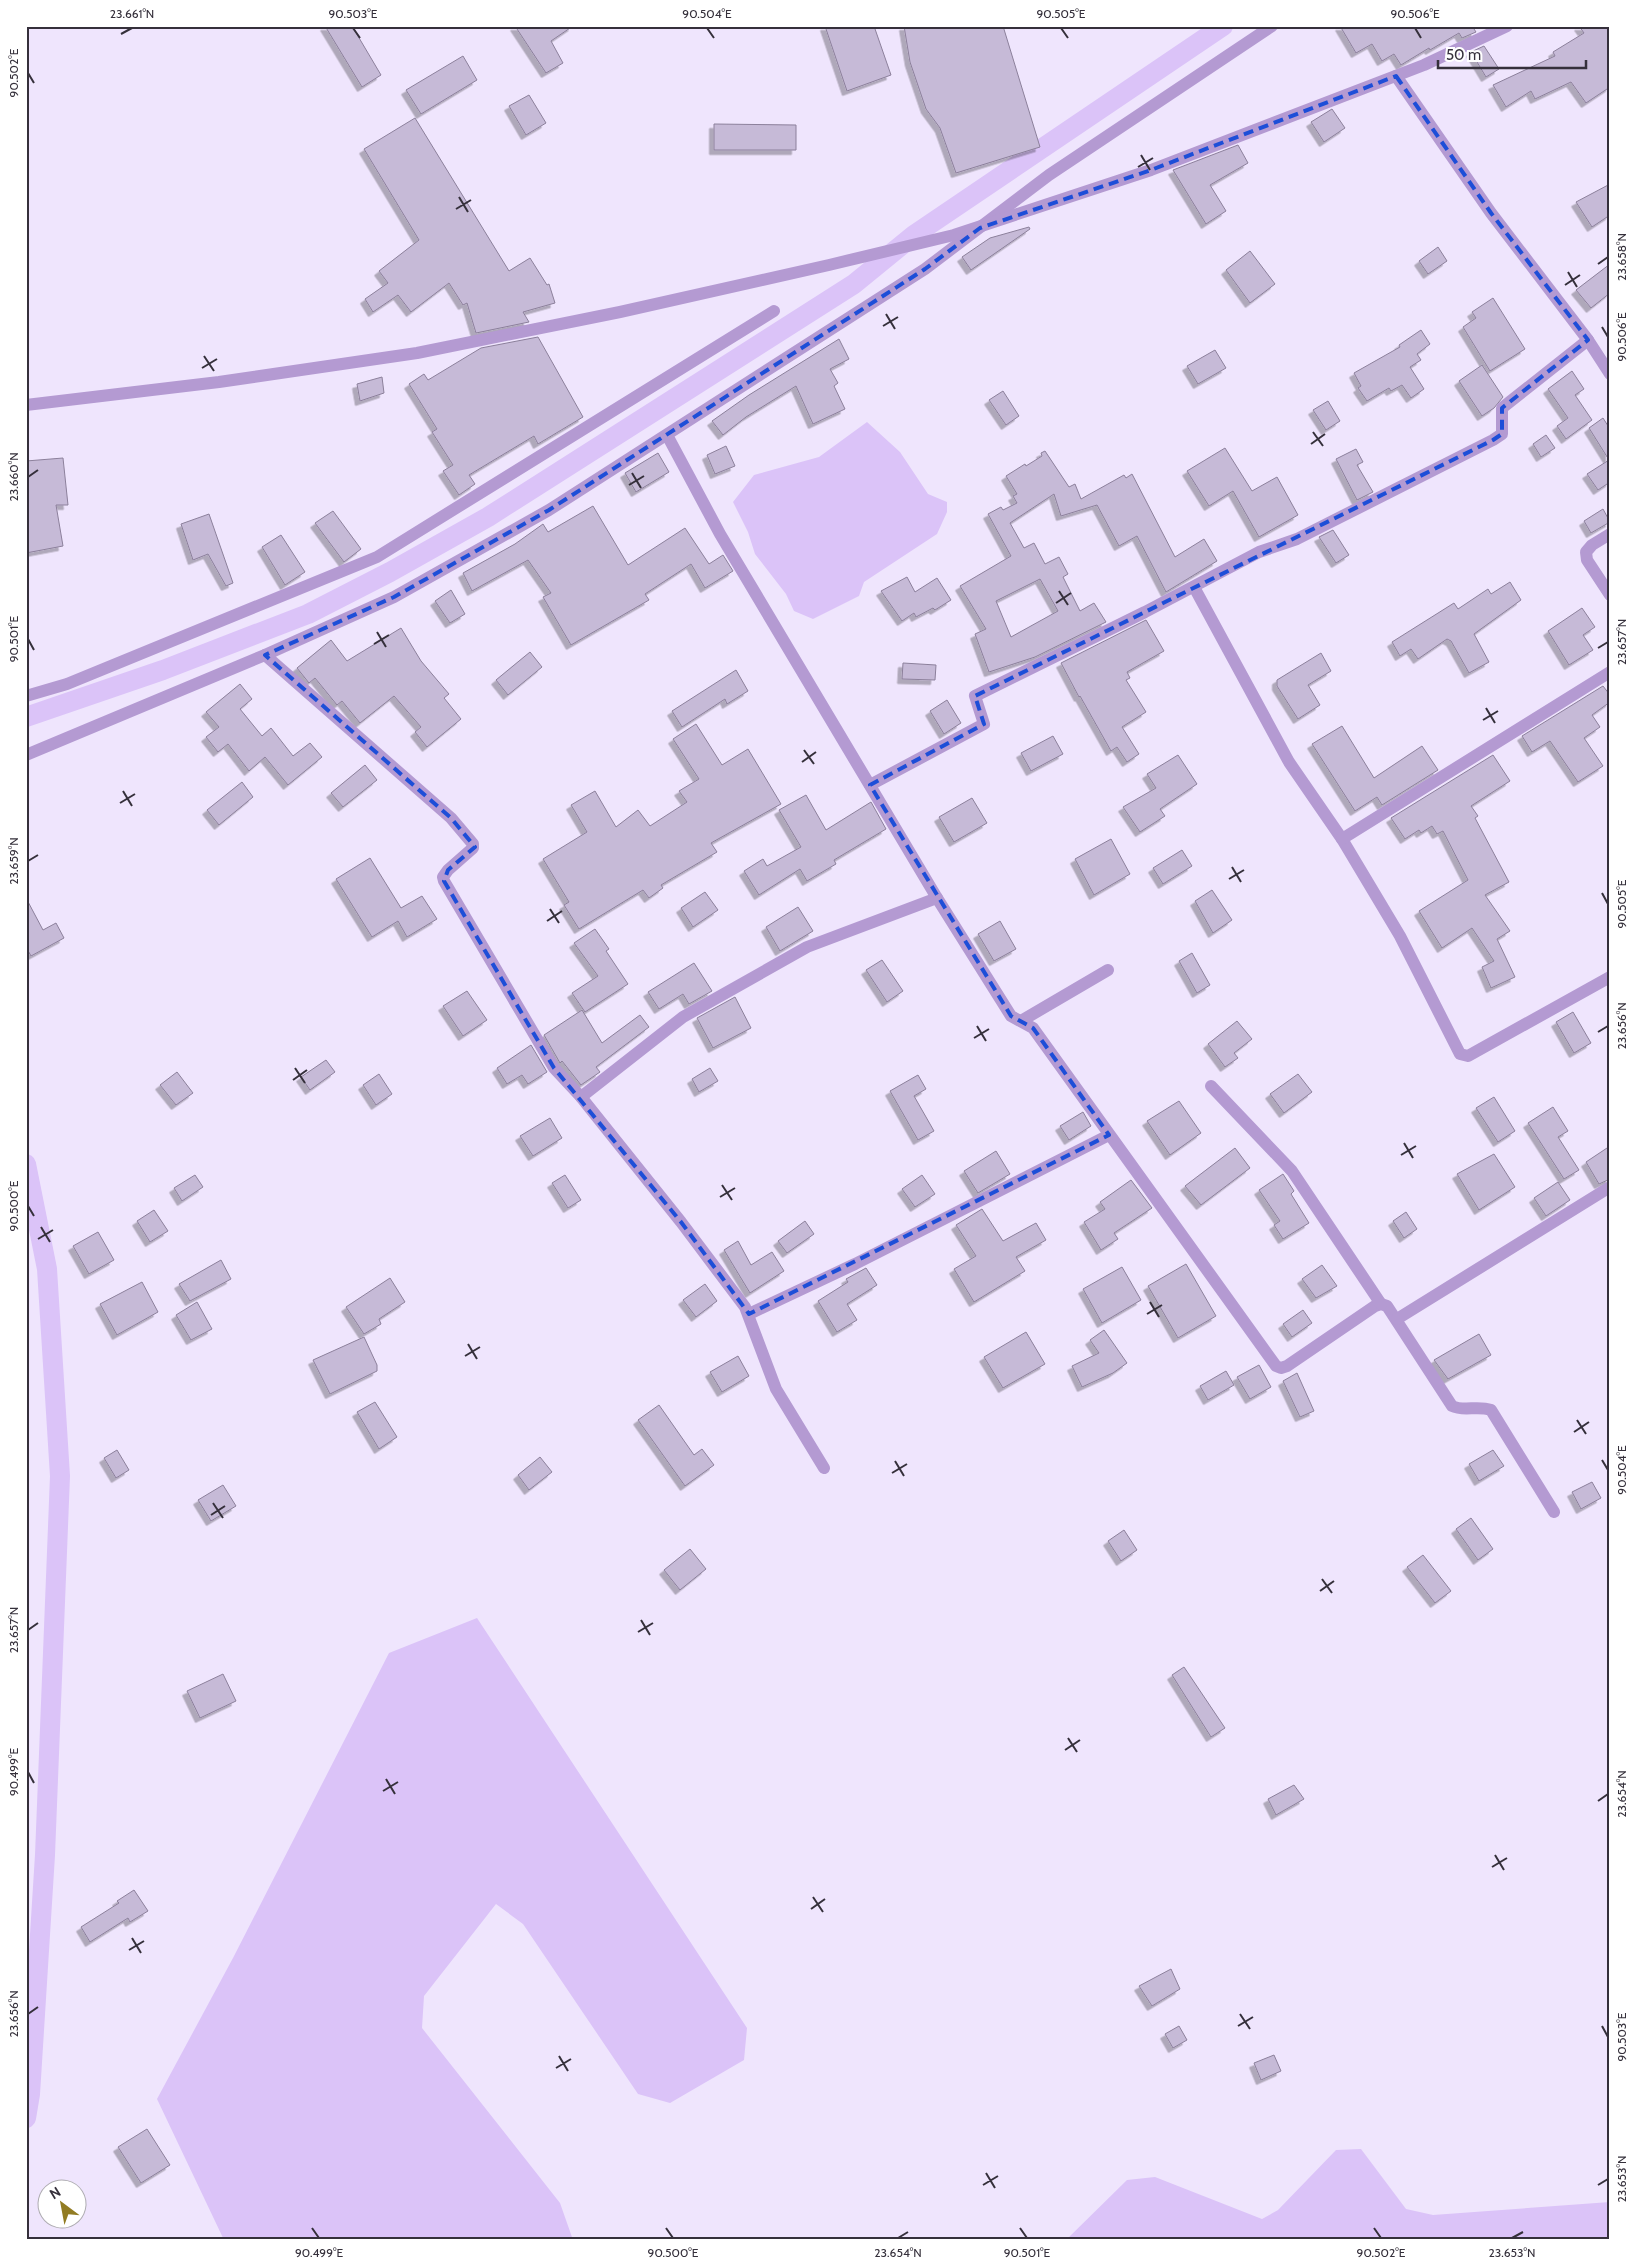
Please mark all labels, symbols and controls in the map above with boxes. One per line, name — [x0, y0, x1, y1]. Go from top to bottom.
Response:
text: 23.661°N — [110, 6, 154, 21]
text: 90.503°E — [329, 6, 378, 21]
text: 90.504°E — [682, 6, 732, 21]
text: 90.505°E — [1037, 6, 1086, 21]
text: 90.506°E — [1390, 6, 1440, 21]
scale bar — [1438, 38, 1586, 70]
text: 50 m — [1446, 46, 1481, 64]
text: 90.502°E — [6, 48, 21, 97]
text: 23.658°N — [1614, 233, 1629, 281]
text: 90.506°E — [1614, 312, 1629, 362]
text: 23.660°N — [6, 452, 21, 502]
text: 90.501°E — [6, 615, 21, 662]
text: 23.657°N — [1614, 619, 1629, 665]
text: 23.659°N — [6, 837, 21, 885]
text: 90.505°E — [1614, 879, 1629, 928]
text: 23.656°N — [1614, 1002, 1629, 1050]
text: 90.500°E — [6, 1180, 21, 1231]
text: 90.504°E — [1614, 1445, 1629, 1495]
text: 23.657°N — [6, 1607, 21, 1653]
text: 90.499°E — [6, 1748, 21, 1796]
text: 23.654°N — [1614, 1770, 1629, 1818]
text: 23.656°N — [6, 1990, 21, 2038]
text: 90.503°E — [1614, 2012, 1629, 2061]
text: 23.653°N — [1614, 2155, 1629, 2203]
north arrow — [38, 2178, 88, 2228]
text: N — [46, 2183, 64, 2203]
text: 90.499°E — [295, 2245, 343, 2260]
text: 90.500°E — [648, 2245, 699, 2260]
text: 23.654°N — [874, 2245, 922, 2260]
text: 90.501°E — [1004, 2245, 1051, 2260]
text: 90.502°E — [1357, 2245, 1406, 2260]
text: 23.653°N — [1488, 2245, 1536, 2260]

